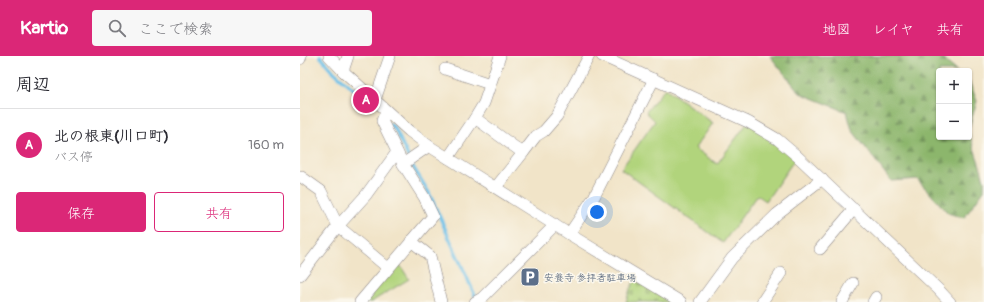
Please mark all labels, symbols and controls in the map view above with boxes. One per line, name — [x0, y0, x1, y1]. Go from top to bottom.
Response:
search box — [92, 10, 372, 46]
text: Kartio — [20, 16, 68, 40]
icon: search — [106, 17, 128, 39]
text: ここで検索 — [138, 20, 213, 39]
text: 地図 — [823, 21, 851, 38]
text: レイヤ — [873, 21, 914, 38]
text: 共有 — [936, 21, 964, 38]
map controls — [936, 68, 972, 140]
button: + — [936, 68, 972, 104]
text: 周辺 — [16, 74, 50, 95]
pin: A — [353, 85, 379, 115]
button: − — [936, 104, 972, 140]
text: 北の根東(川口町) — [54, 127, 169, 146]
text: A — [25, 137, 33, 153]
text: 160 m — [248, 137, 284, 153]
text: バス停 — [54, 149, 93, 165]
button: 保存 — [16, 192, 146, 232]
button: 共有 — [154, 192, 284, 232]
your location — [587, 202, 607, 222]
parking icon: 安養寺 参拝者駐車場 — [519, 266, 541, 288]
place label: 安養寺 参拝者駐車場 — [544, 272, 636, 284]

